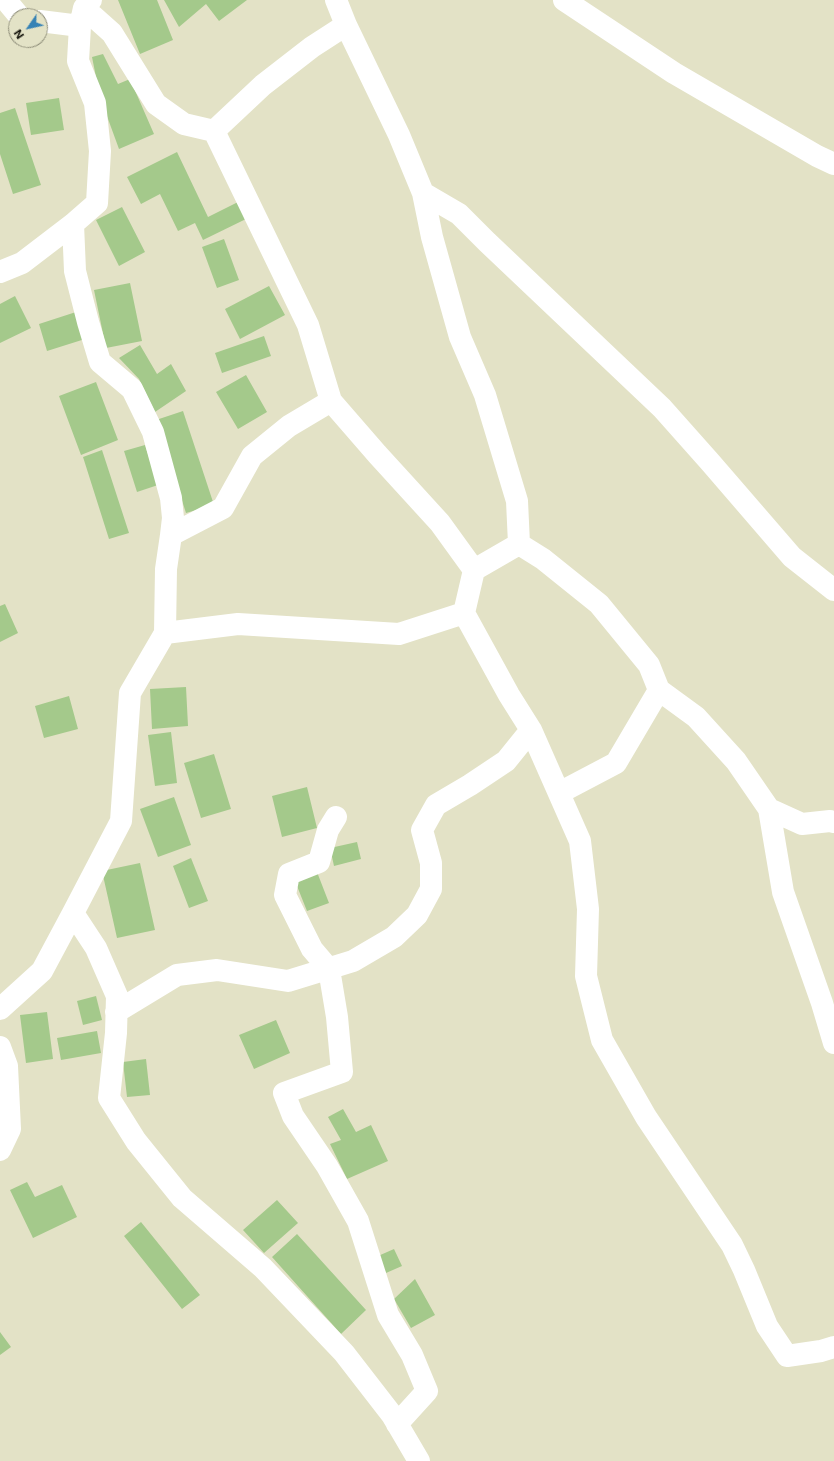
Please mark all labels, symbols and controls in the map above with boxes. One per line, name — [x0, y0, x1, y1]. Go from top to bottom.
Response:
north arrow — [8, 8, 48, 48]
text: N — [11, 27, 27, 42]

